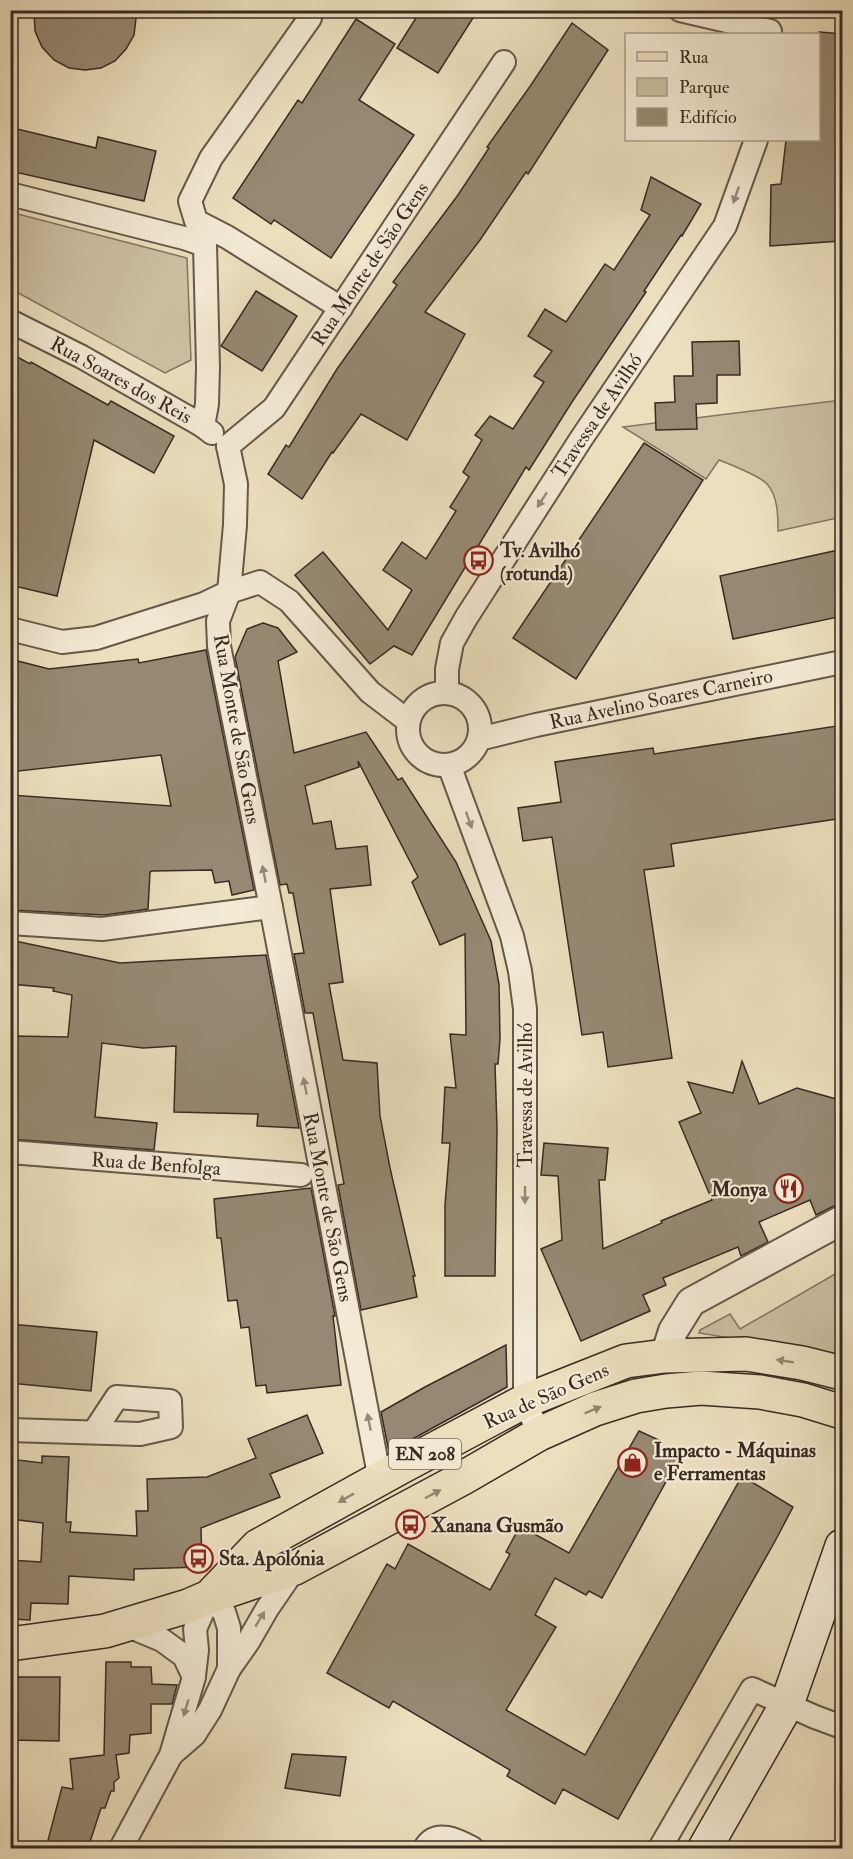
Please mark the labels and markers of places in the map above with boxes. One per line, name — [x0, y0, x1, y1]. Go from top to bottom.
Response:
place label: Tv. Avilhó (rotunda) — [499, 538, 581, 586]
bus stop icon: Tv. Avilhó (rotunda) — [463, 545, 495, 577]
restaurant icon: Monya — [772, 1173, 804, 1205]
place label: Monya — [710, 1177, 768, 1203]
place label: Impacto - Máquinas e Ferramentas — [654, 1438, 816, 1486]
shop icon: Impacto - Máquinas e Ferramentas — [617, 1446, 649, 1478]
bus stop icon: Xanana Gusmão — [394, 1509, 426, 1541]
place label: Xanana Gusmão — [431, 1513, 564, 1538]
bus stop icon: Sta. Apolónia — [182, 1542, 214, 1574]
place label: Sta. Apolónia — [219, 1546, 325, 1572]

